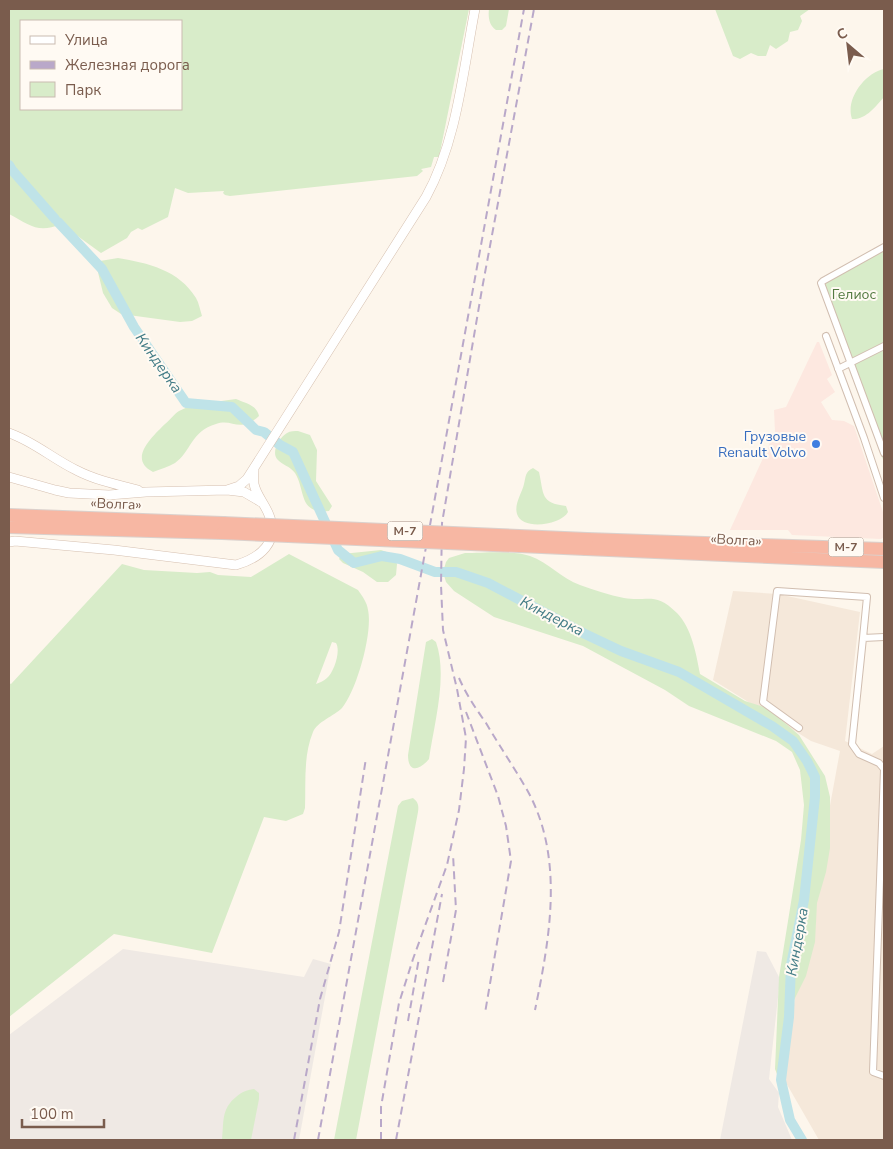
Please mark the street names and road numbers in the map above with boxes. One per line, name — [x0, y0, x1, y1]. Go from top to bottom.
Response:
street label: «Волга» — [90, 494, 142, 514]
road number: М-7 — [388, 522, 422, 540]
street label: «Волга» — [710, 529, 762, 551]
road number: М-7 — [828, 538, 864, 556]

